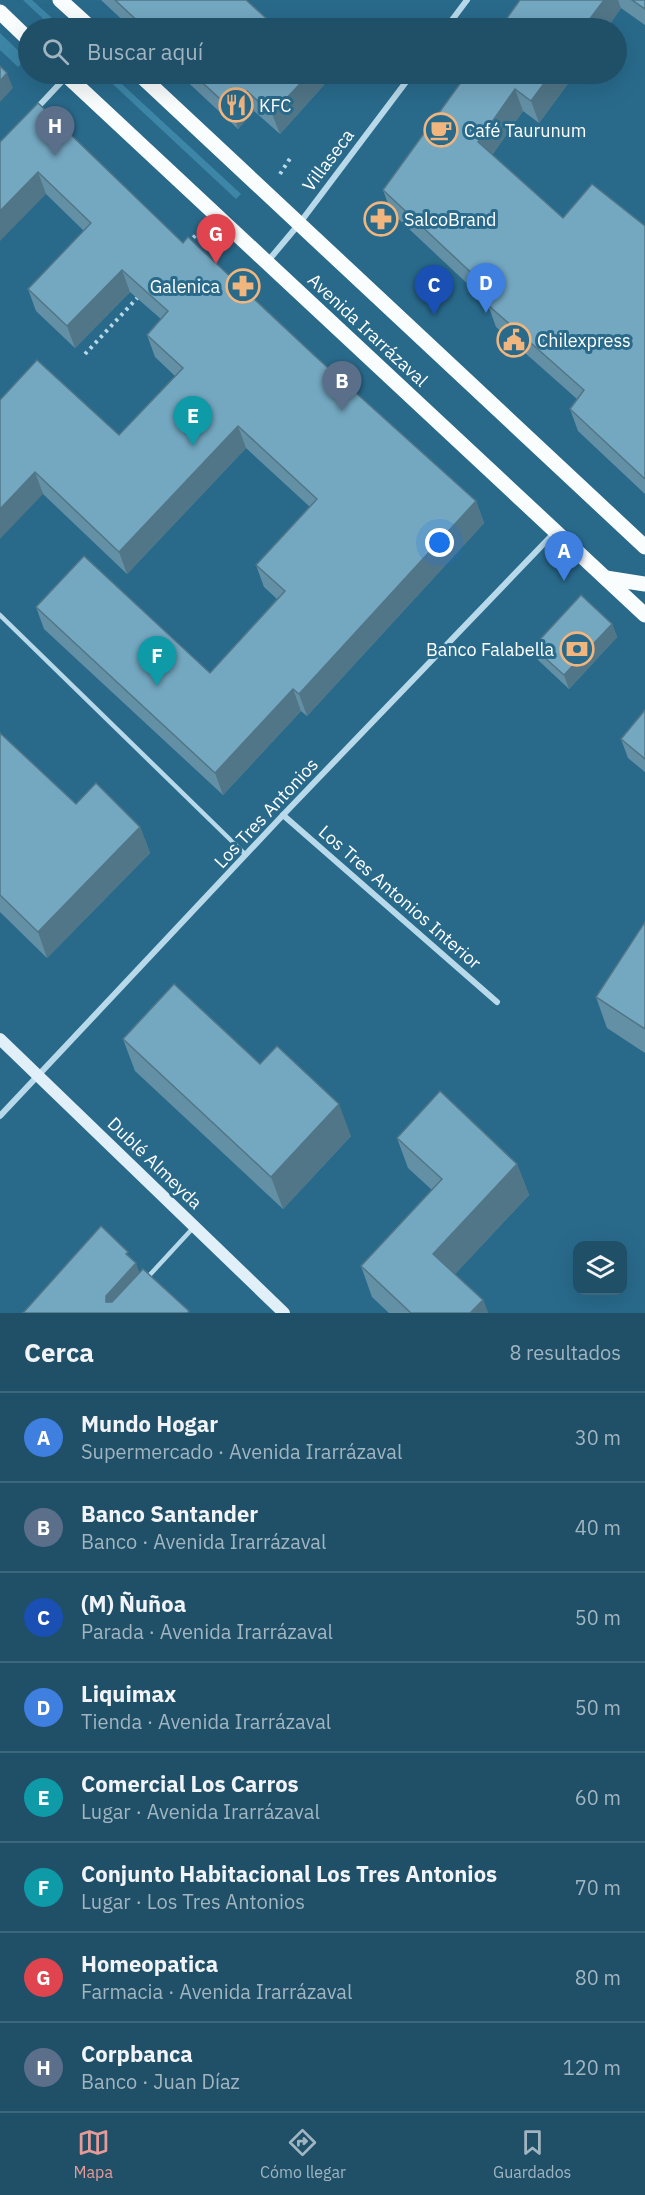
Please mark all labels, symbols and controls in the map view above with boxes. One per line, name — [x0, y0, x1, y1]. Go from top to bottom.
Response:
search box — [18, 18, 627, 84]
icon: search — [39, 35, 72, 68]
text: Buscar aquí — [87, 37, 203, 66]
restaurant icon: KFC — [218, 87, 254, 123]
place label: KFC — [259, 94, 291, 117]
pin: H — [36, 106, 74, 156]
cafe icon: Café Taurunum — [423, 112, 459, 148]
place label: Café Taurunum — [464, 119, 587, 142]
street label: Villaseca — [297, 124, 359, 196]
pharmacy icon: SalcoBrand — [363, 201, 399, 237]
place label: SalcoBrand — [404, 208, 497, 231]
pin: G — [196, 214, 236, 264]
pin: D — [466, 264, 506, 313]
pin: C — [414, 266, 454, 315]
pharmacy icon: Galenica — [225, 268, 261, 304]
street label: Avenida Irarrázaval — [303, 268, 433, 392]
place label: Galenica — [150, 275, 220, 298]
public building icon: Chilexpress — [496, 322, 532, 358]
place label: Chilexpress — [537, 329, 631, 352]
pin: B — [322, 362, 362, 411]
pin: E — [174, 396, 212, 446]
your location — [425, 528, 454, 557]
pin: A — [544, 532, 584, 581]
bank icon: Banco Falabella — [559, 631, 595, 667]
pin: F — [138, 636, 176, 686]
place label: Banco Falabella — [426, 638, 554, 661]
street label: Los Tres Antonios — [209, 753, 323, 873]
street label: Los Tres Antonios Interior — [314, 820, 486, 974]
street label: Dublé Almeyda — [103, 1112, 207, 1214]
map controls — [573, 1241, 627, 1295]
button: layers — [573, 1241, 627, 1295]
text: Cerca — [24, 1335, 94, 1369]
text: 8 resultados — [509, 1339, 621, 1366]
text: Mundo Hogar — [81, 1409, 218, 1438]
text: A — [37, 1424, 50, 1451]
text: 30 m — [575, 1424, 621, 1451]
text: Supermercado · Avenida Irarrázaval — [81, 1438, 402, 1465]
text: Banco Santander — [81, 1499, 258, 1528]
text: B — [37, 1514, 50, 1541]
text: 40 m — [575, 1514, 621, 1541]
text: Banco · Avenida Irarrázaval — [81, 1528, 326, 1555]
text: (M) Ñuñoa — [81, 1589, 186, 1618]
text: C — [37, 1604, 50, 1631]
text: 50 m — [575, 1604, 621, 1631]
text: Parada · Avenida Irarrázaval — [81, 1618, 333, 1645]
text: Liquimax — [81, 1679, 176, 1708]
text: D — [37, 1694, 50, 1721]
text: 50 m — [575, 1694, 621, 1721]
text: Tienda · Avenida Irarrázaval — [81, 1708, 331, 1735]
text: Comercial Los Carros — [81, 1769, 299, 1798]
text: E — [37, 1784, 50, 1811]
text: 60 m — [575, 1784, 621, 1811]
text: Lugar · Avenida Irarrázaval — [81, 1798, 320, 1825]
text: Conjunto Habitacional Los Tres Antonios — [81, 1859, 497, 1888]
text: F — [38, 1874, 49, 1901]
text: 70 m — [575, 1874, 621, 1901]
text: Lugar · Los Tres Antonios — [81, 1888, 305, 1915]
text: Homeopatica — [81, 1949, 218, 1978]
text: G — [36, 1964, 51, 1991]
text: 80 m — [575, 1964, 621, 1991]
text: Farmacia · Avenida Irarrázaval — [81, 1978, 352, 2005]
text: Corpbanca — [81, 2039, 193, 2068]
text: H — [36, 2054, 51, 2081]
text: 120 m — [563, 2054, 621, 2081]
text: Banco · Juan Díaz — [81, 2068, 240, 2095]
tab: Mapa — [74, 2126, 113, 2182]
tab: Cómo llegar — [260, 2126, 346, 2182]
tab: Guardados — [493, 2126, 571, 2182]

